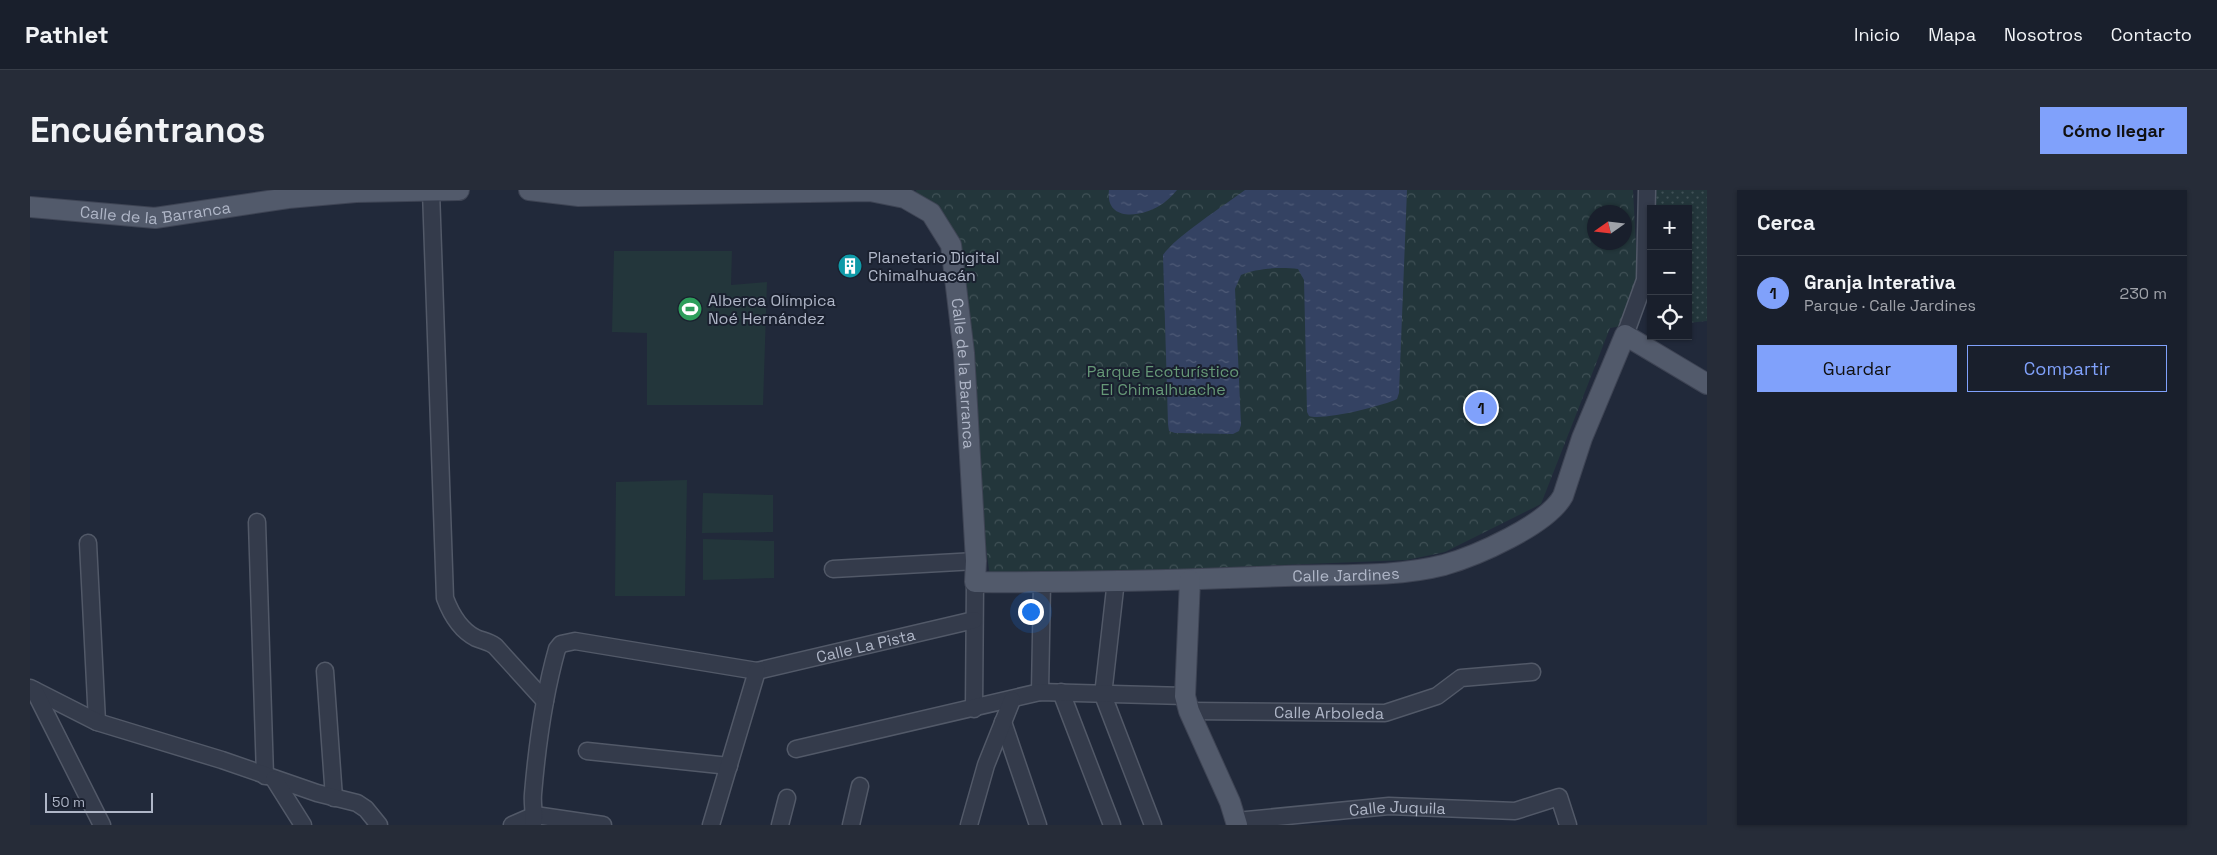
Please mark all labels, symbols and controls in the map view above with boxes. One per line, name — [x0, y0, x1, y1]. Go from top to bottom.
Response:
text: Pathlet — [25, 19, 109, 50]
text: Inicio — [1854, 23, 1900, 46]
text: Mapa — [1928, 23, 1976, 46]
text: Nosotros — [2004, 23, 2083, 46]
text: Contacto — [2111, 23, 2192, 46]
button: Cómo llegar — [2040, 107, 2187, 154]
text: Encuéntranos — [30, 108, 265, 152]
street label: Calle de la Barranca — [79, 196, 232, 229]
north arrow — [1587, 205, 1632, 250]
map controls — [1647, 205, 1692, 340]
button: + — [1647, 205, 1692, 250]
text: Cerca — [1757, 209, 1815, 236]
place label: Planetario Digital Chimalhuacán — [868, 247, 999, 286]
button: − — [1647, 250, 1692, 295]
building icon: Planetario Digital Chimalhuacán — [837, 253, 863, 279]
text: Granja Interativa — [1804, 270, 1956, 295]
text: 1 — [1769, 283, 1777, 304]
text: 230 m — [2120, 283, 2167, 304]
place label: Alberca Olímpica Noé Hernández — [708, 290, 836, 329]
button: locate — [1647, 295, 1692, 340]
text: Parque · Calle Jardines — [1804, 295, 1976, 316]
sports icon: Alberca Olímpica Noé Hernández — [677, 296, 703, 322]
street label: Calle de la Barranca — [947, 297, 980, 450]
button: Guardar — [1757, 345, 1957, 392]
button: Compartir — [1967, 345, 2167, 392]
park label: Parque Ecoturístico El Chimalhuache — [1087, 361, 1239, 400]
pin: 1 — [1465, 389, 1497, 427]
street label: Calle Jardines — [1292, 562, 1400, 586]
your location — [1018, 599, 1044, 625]
street label: Calle La Pista — [814, 624, 917, 667]
street label: Calle Arboleda — [1274, 701, 1384, 723]
scale bar — [45, 790, 152, 813]
text: 50 m — [52, 793, 85, 811]
street label: Calle Juquila — [1348, 795, 1446, 820]

